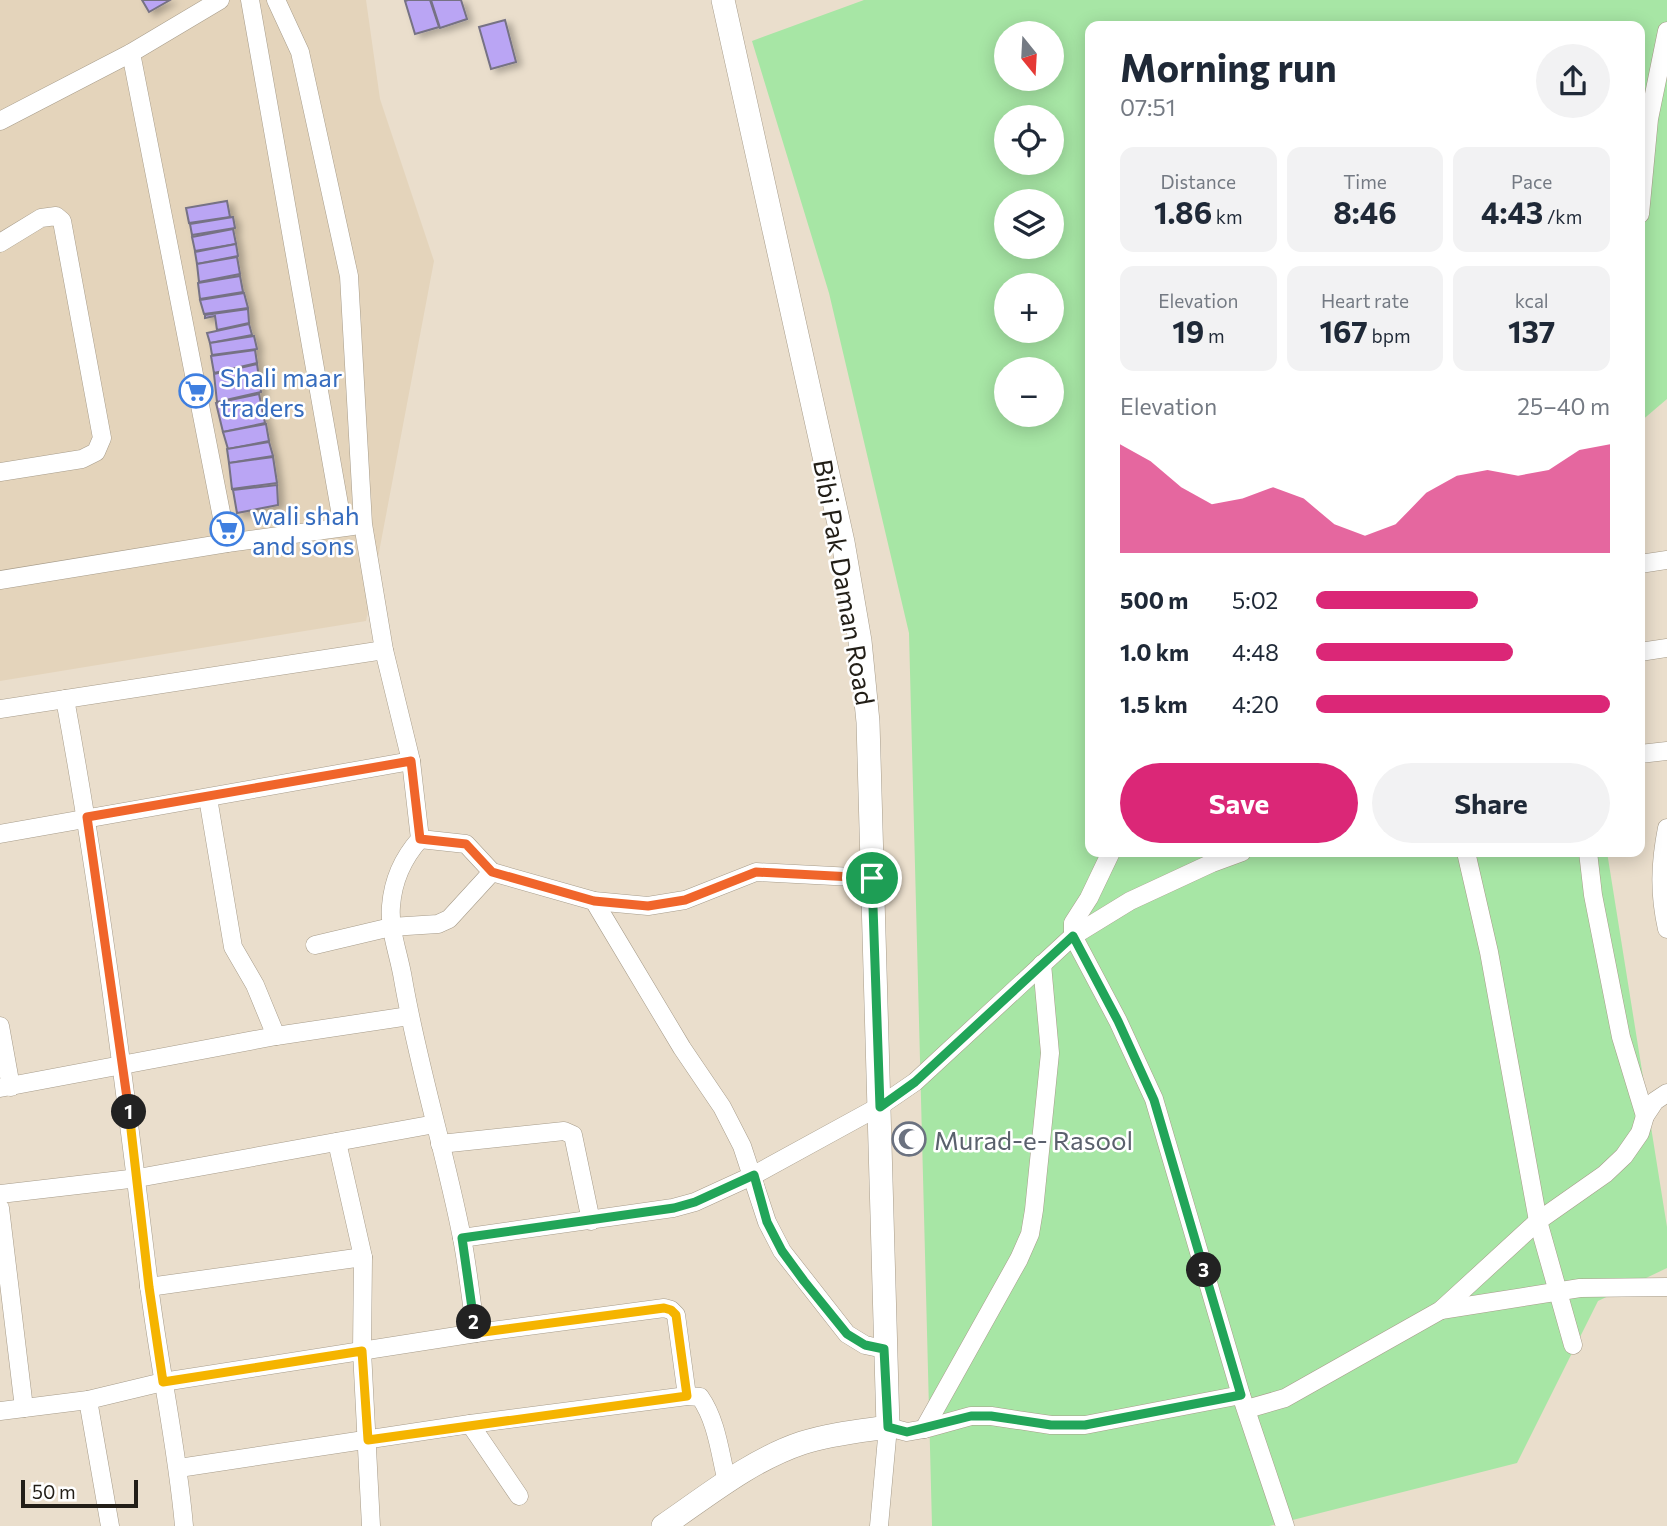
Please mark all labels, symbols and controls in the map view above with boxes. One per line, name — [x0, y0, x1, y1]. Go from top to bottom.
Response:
north arrow — [994, 21, 1064, 91]
map controls — [994, 21, 1064, 427]
text: Morning run — [1120, 43, 1337, 90]
button: share — [1536, 44, 1610, 118]
text: 07:51 — [1120, 93, 1176, 121]
button: locate — [994, 105, 1064, 175]
text: Distance — [1161, 170, 1236, 193]
text: Time — [1343, 170, 1387, 193]
text: Pace — [1511, 170, 1552, 193]
button: layers — [994, 189, 1064, 259]
text: 1.86 — [1154, 193, 1212, 230]
text: 8:46 — [1333, 193, 1397, 230]
text: 4:43 — [1481, 193, 1543, 230]
text: km — [1212, 205, 1243, 228]
text: /km — [1543, 205, 1582, 228]
button: + — [994, 273, 1064, 343]
text: Elevation — [1158, 289, 1238, 312]
text: Heart rate — [1321, 289, 1409, 312]
text: kcal — [1515, 289, 1549, 312]
text: 19 — [1172, 312, 1204, 349]
text: 167 — [1319, 312, 1368, 349]
text: 137 — [1508, 312, 1555, 349]
text: m — [1204, 324, 1224, 347]
text: bpm — [1368, 324, 1410, 347]
button: − — [994, 357, 1064, 427]
place label: Shali maar traders — [220, 361, 342, 422]
supermarket icon: Shali maar traders — [177, 372, 215, 410]
text: Elevation — [1120, 392, 1217, 420]
text: 25–40 m — [1517, 392, 1610, 420]
street label: Bibi Pak Daman Road — [808, 457, 882, 707]
place label: wali shah and sons — [252, 499, 360, 560]
supermarket icon: wali shah and sons — [208, 510, 246, 548]
text: 500 m — [1120, 586, 1188, 614]
text: 5:02 — [1232, 586, 1278, 614]
text: 1.0 km — [1120, 638, 1189, 666]
text: 4:48 — [1232, 638, 1279, 666]
text: 1.5 km — [1120, 690, 1188, 718]
text: 4:20 — [1232, 690, 1279, 718]
button: Save — [1120, 763, 1358, 843]
button: Share — [1372, 763, 1610, 843]
pin — [842, 848, 902, 908]
icon: arrive — [853, 859, 891, 897]
pin: 1 — [111, 1094, 146, 1130]
text: 1 — [124, 1100, 133, 1123]
mosque icon: Murad-e- Rasool — [890, 1120, 928, 1158]
place label: Murad-e- Rasool — [934, 1124, 1133, 1155]
pin: 3 — [1186, 1252, 1222, 1288]
text: 3 — [1198, 1258, 1209, 1281]
pin: 2 — [456, 1304, 491, 1340]
text: 2 — [468, 1310, 479, 1333]
scale bar — [21, 1477, 138, 1509]
text: 50 m — [32, 1480, 76, 1503]

